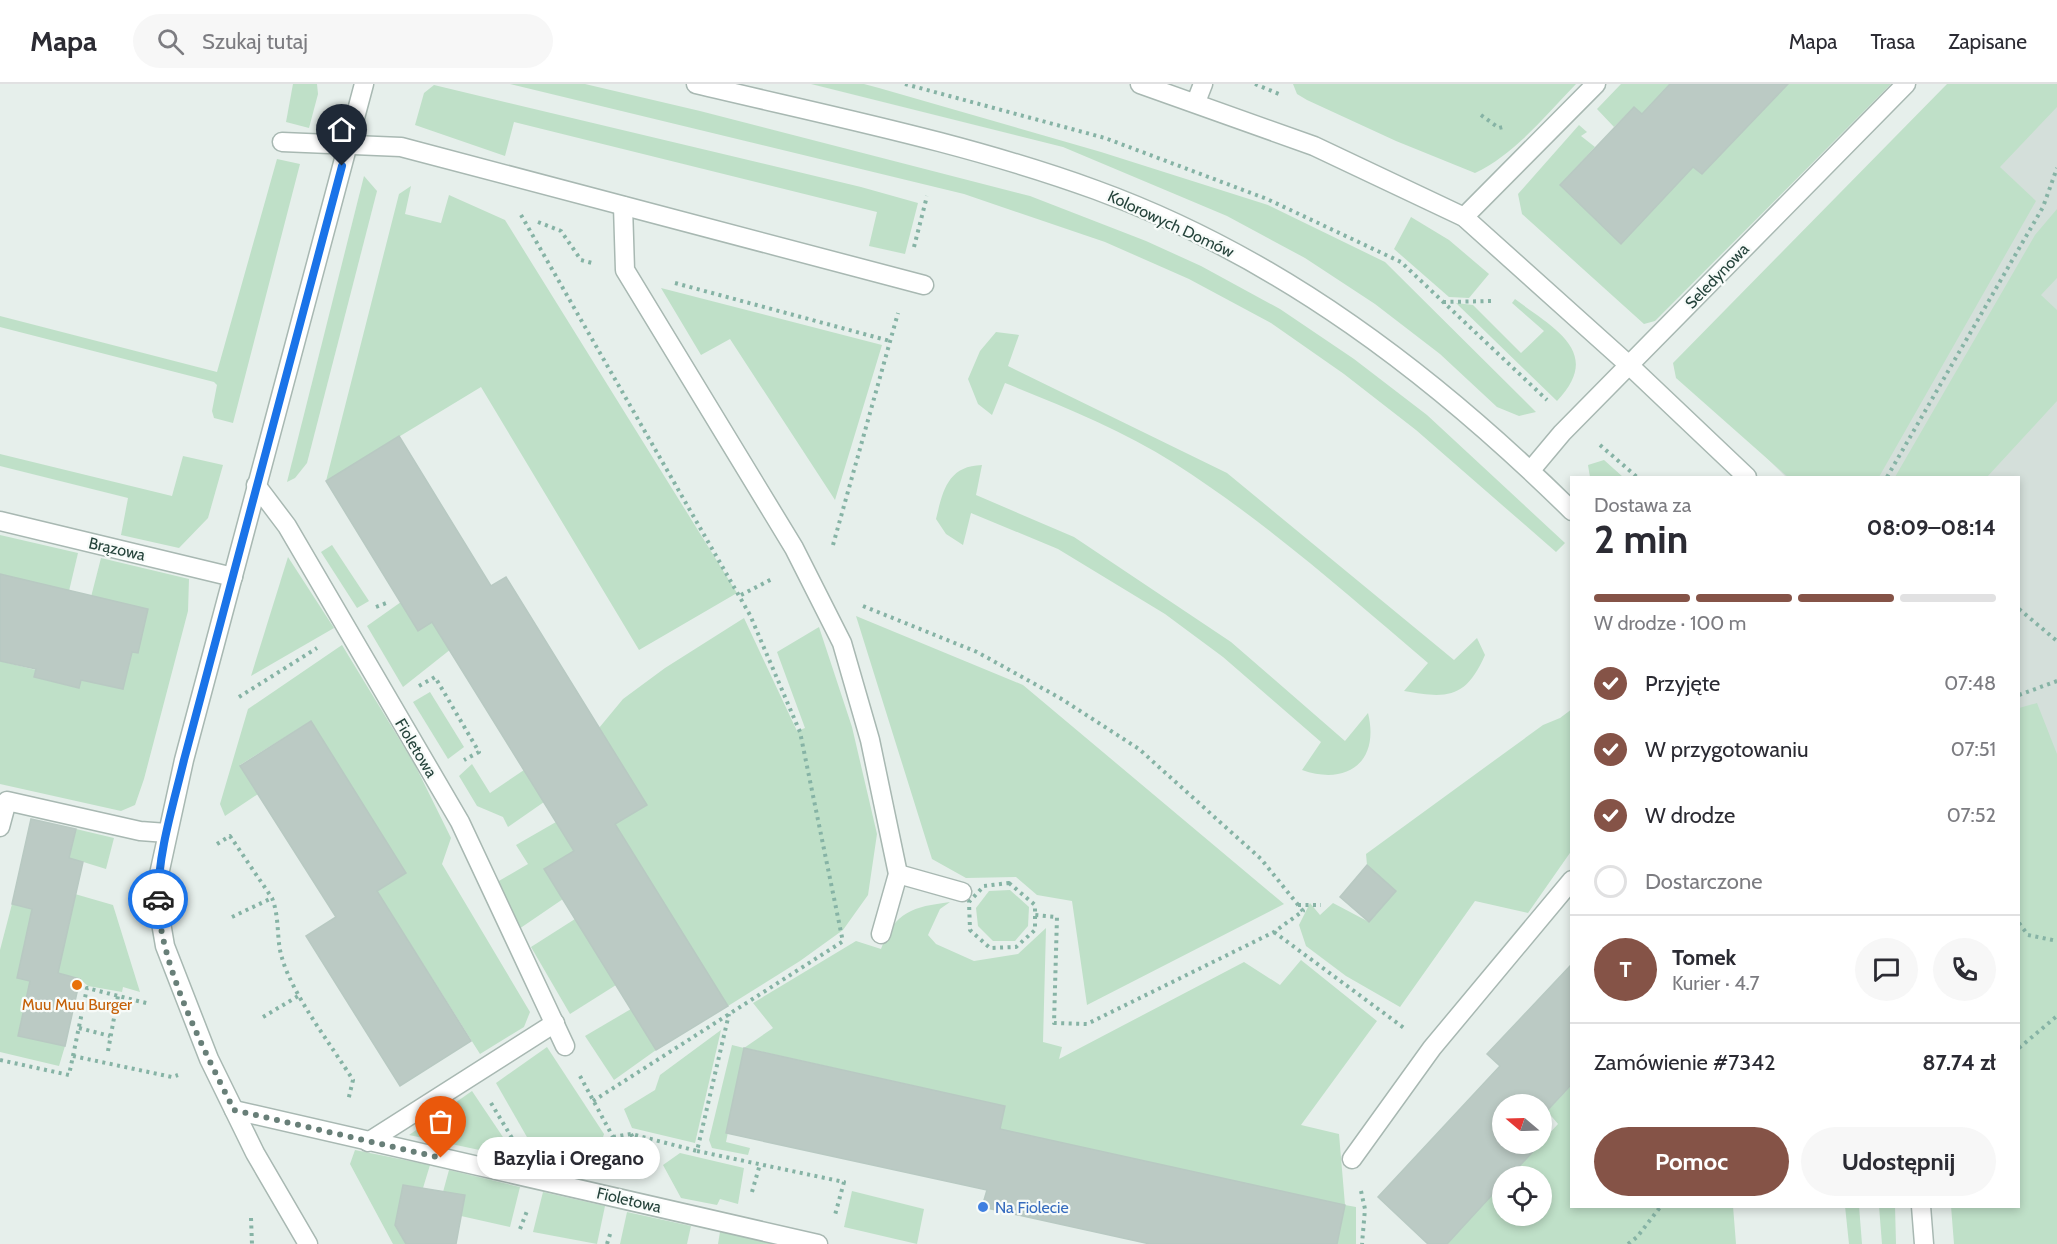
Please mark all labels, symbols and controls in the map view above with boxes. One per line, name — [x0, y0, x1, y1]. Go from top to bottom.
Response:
search box — [133, 14, 553, 68]
text: Mapa — [30, 24, 97, 58]
icon: search — [154, 25, 187, 58]
text: Szukaj tutaj — [202, 28, 308, 55]
text: Mapa — [1789, 29, 1837, 54]
text: Trasa — [1870, 29, 1915, 54]
text: Zapisane — [1948, 29, 2027, 54]
pin — [316, 104, 367, 166]
icon: home — [325, 113, 358, 146]
street label: Kolorowych Domów — [1105, 186, 1238, 262]
street label: Seledynowa — [1681, 239, 1753, 313]
text: Dostawa za — [1594, 493, 1691, 517]
text: 08:09–08:14 — [1867, 514, 1996, 541]
text: 2 min — [1594, 515, 1688, 563]
street label: Brązowa — [87, 533, 147, 565]
text: W drodze · 100 m — [1594, 611, 1746, 635]
icon: check — [1594, 667, 1627, 700]
text: Przyjęte — [1645, 670, 1720, 697]
text: 07:48 — [1944, 671, 1996, 695]
street label: Fioletowa — [391, 715, 441, 781]
icon: check — [1594, 733, 1627, 766]
text: W przygotowaniu — [1645, 736, 1808, 763]
text: 07:51 — [1951, 737, 1996, 761]
icon: check — [1594, 799, 1627, 832]
text: W drodze — [1645, 802, 1735, 829]
text: 07:52 — [1947, 803, 1996, 827]
text: Dostarczone — [1645, 868, 1762, 895]
courier — [128, 869, 188, 929]
icon: car — [142, 883, 175, 916]
button: chat — [1855, 938, 1918, 1001]
button: phone — [1933, 938, 1996, 1001]
text: Tomek — [1672, 944, 1736, 971]
text: T — [1619, 956, 1632, 983]
text: Kurier · 4.7 — [1672, 971, 1760, 995]
marker: Muu Muu Burger — [70, 978, 84, 992]
place label: Muu Muu Burger — [22, 995, 133, 1014]
text: Zamówienie #7342 — [1594, 1049, 1775, 1076]
text: 87.74 zł — [1922, 1049, 1996, 1076]
north arrow — [1492, 1094, 1552, 1154]
map controls — [1492, 1094, 1552, 1226]
pin — [415, 1096, 466, 1158]
icon: bag — [424, 1105, 457, 1138]
button: Pomoc — [1594, 1127, 1789, 1196]
button: Udostępnij — [1801, 1127, 1996, 1196]
callout: Bazylia i Oregano — [477, 1137, 660, 1179]
text: Bazylia i Oregano — [493, 1146, 644, 1170]
button: locate — [1492, 1166, 1552, 1226]
street label: Fioletowa — [595, 1183, 663, 1217]
place label: Na Fiolecie — [995, 1198, 1069, 1217]
marker: Na Fiolecie — [976, 1200, 990, 1214]

